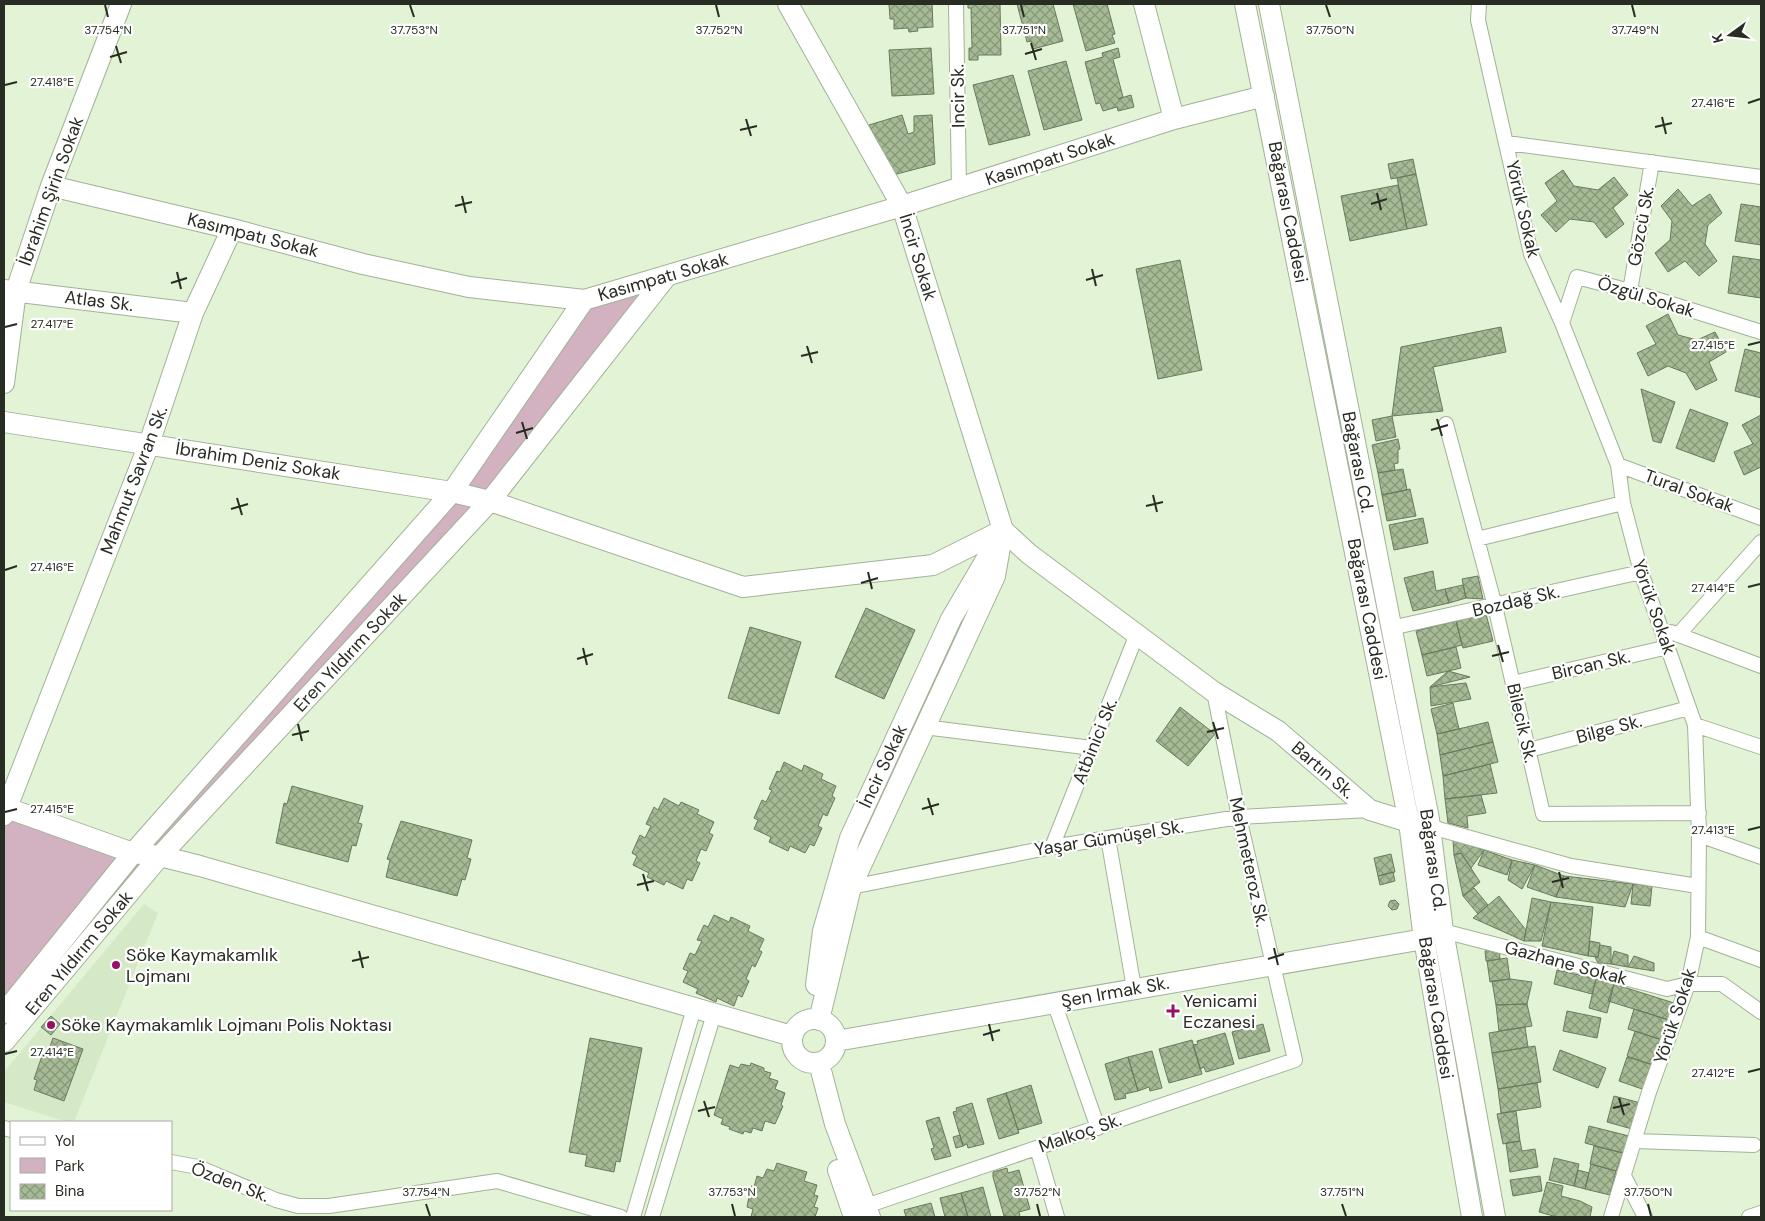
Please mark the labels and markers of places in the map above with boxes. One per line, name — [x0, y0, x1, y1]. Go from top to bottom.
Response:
place label: Söke Kaymakamlık Lojmanı — [126, 943, 278, 988]
marker: Söke Kaymakamlık Lojmanı — [110, 959, 122, 971]
place label: Yenicami Eczanesi — [1183, 989, 1257, 1034]
marker: Yenicami Eczanesi — [1167, 1005, 1179, 1017]
place label: Söke Kaymakamlık Lojmanı Polis Noktası — [61, 1013, 392, 1037]
marker: Söke Kaymakamlık Lojmanı Polis Noktası — [45, 1019, 57, 1031]

